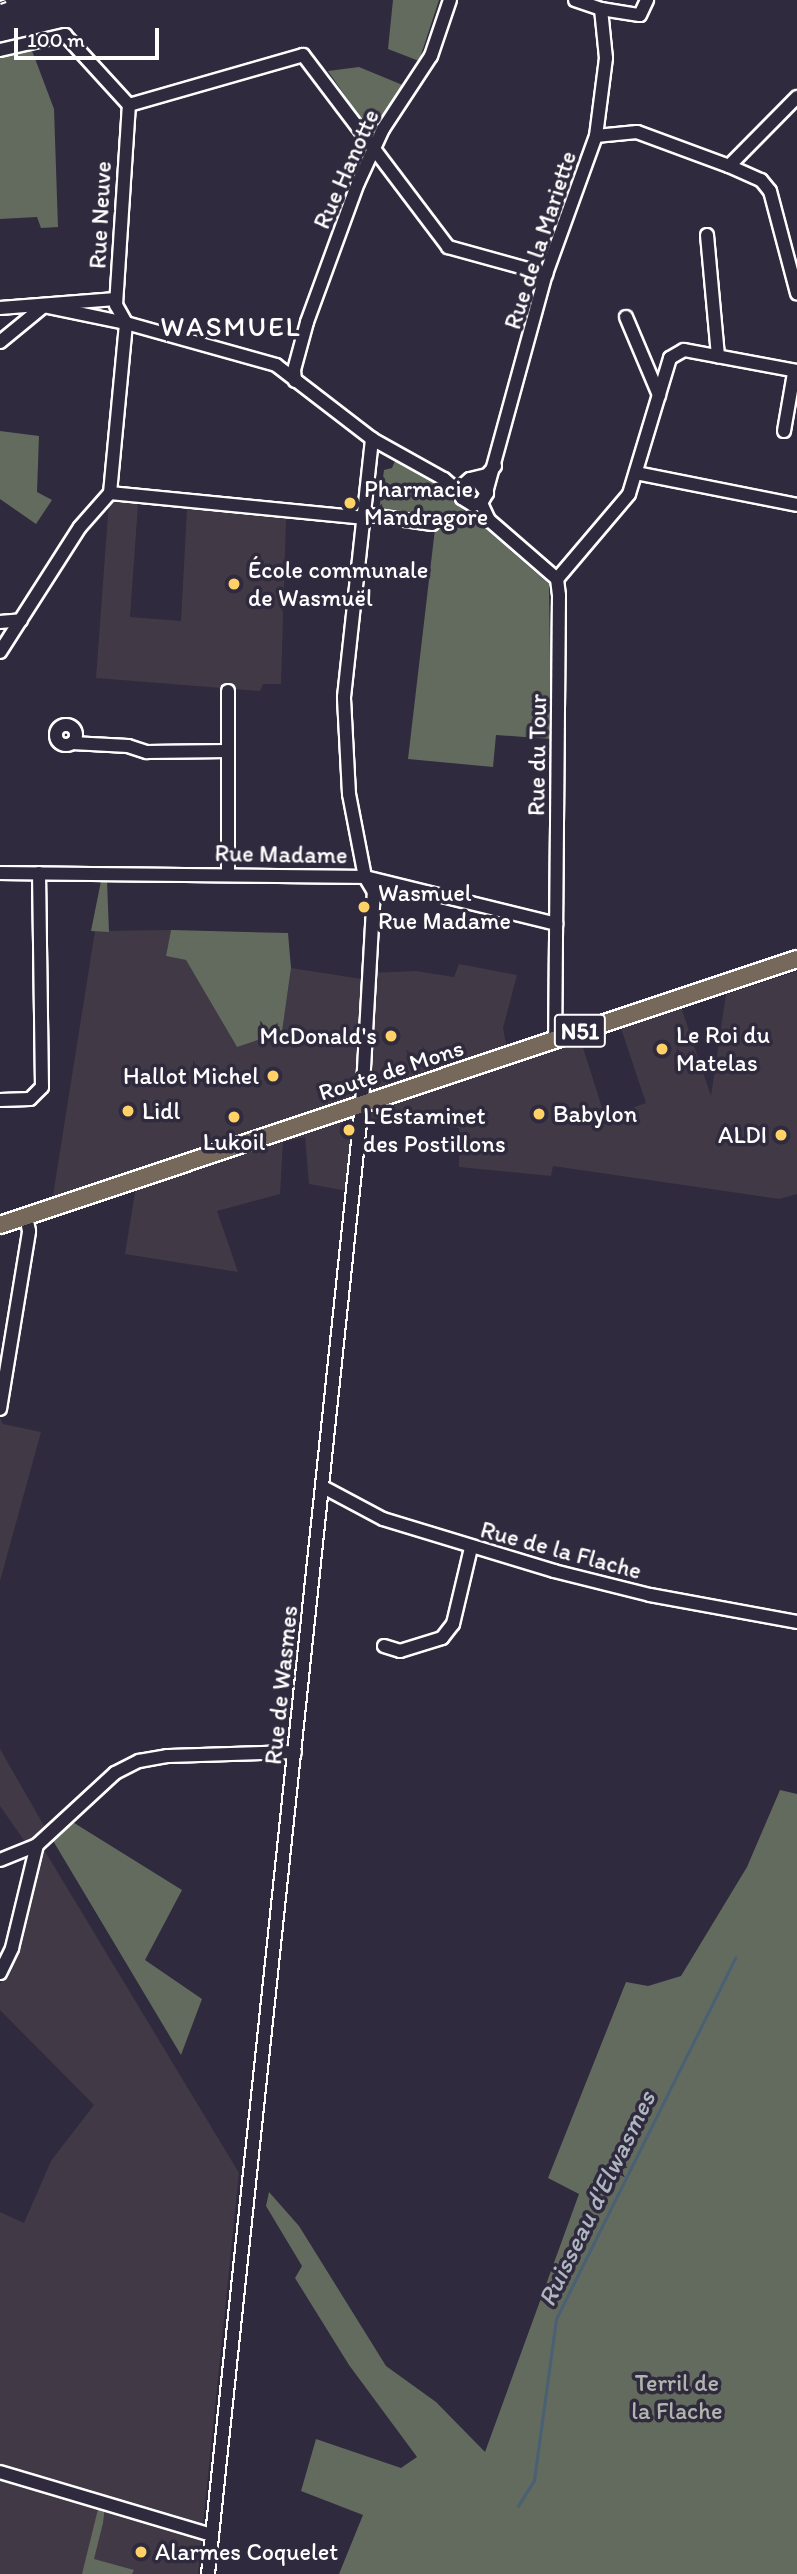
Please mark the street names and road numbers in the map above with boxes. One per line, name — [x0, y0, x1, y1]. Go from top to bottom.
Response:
street label: Rue Hanotte — [307, 105, 385, 233]
street label: Rue de la Mariette — [498, 147, 582, 333]
street label: Rue Neuve — [83, 160, 117, 270]
street label: Rue du Tour — [522, 694, 552, 816]
street label: Rue Madame — [215, 838, 347, 870]
road number: N51 — [554, 1012, 606, 1050]
street label: Route de Mons — [315, 1033, 467, 1107]
street label: Rue de la Flache — [477, 1515, 645, 1585]
street label: Rue de Wasmes — [258, 1604, 304, 1766]

